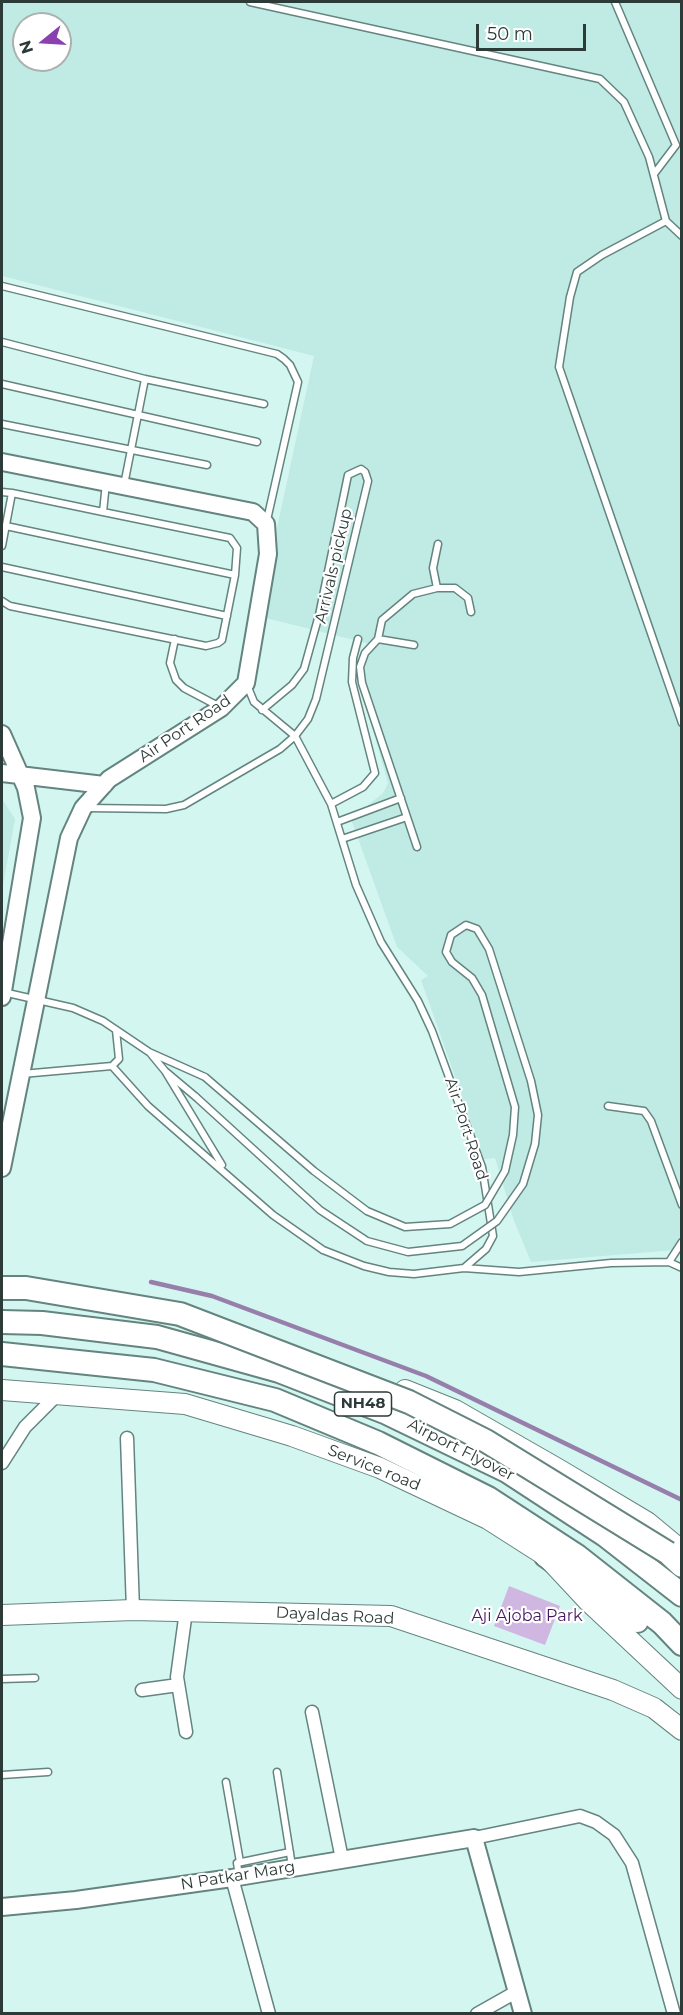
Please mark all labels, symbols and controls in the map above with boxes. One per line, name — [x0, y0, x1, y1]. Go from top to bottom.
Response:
north arrow — [12, 12, 72, 72]
scale bar — [479, 12, 588, 50]
text: 50 m — [487, 23, 533, 45]
text: N — [15, 38, 37, 56]
street label: Arrivals pickup — [311, 507, 357, 625]
street label: Air Port Road — [135, 691, 235, 767]
street label: Air Port Road — [440, 1075, 492, 1183]
road number: NH48 — [334, 1392, 392, 1416]
street label: Airport Flyover — [404, 1415, 518, 1485]
street label: Service road — [325, 1441, 423, 1495]
street label: Dayaldas Road — [275, 1603, 395, 1629]
park label: Aji Ajoba Park — [471, 1606, 583, 1626]
street label: N Patkar Marg — [179, 1857, 297, 1895]

